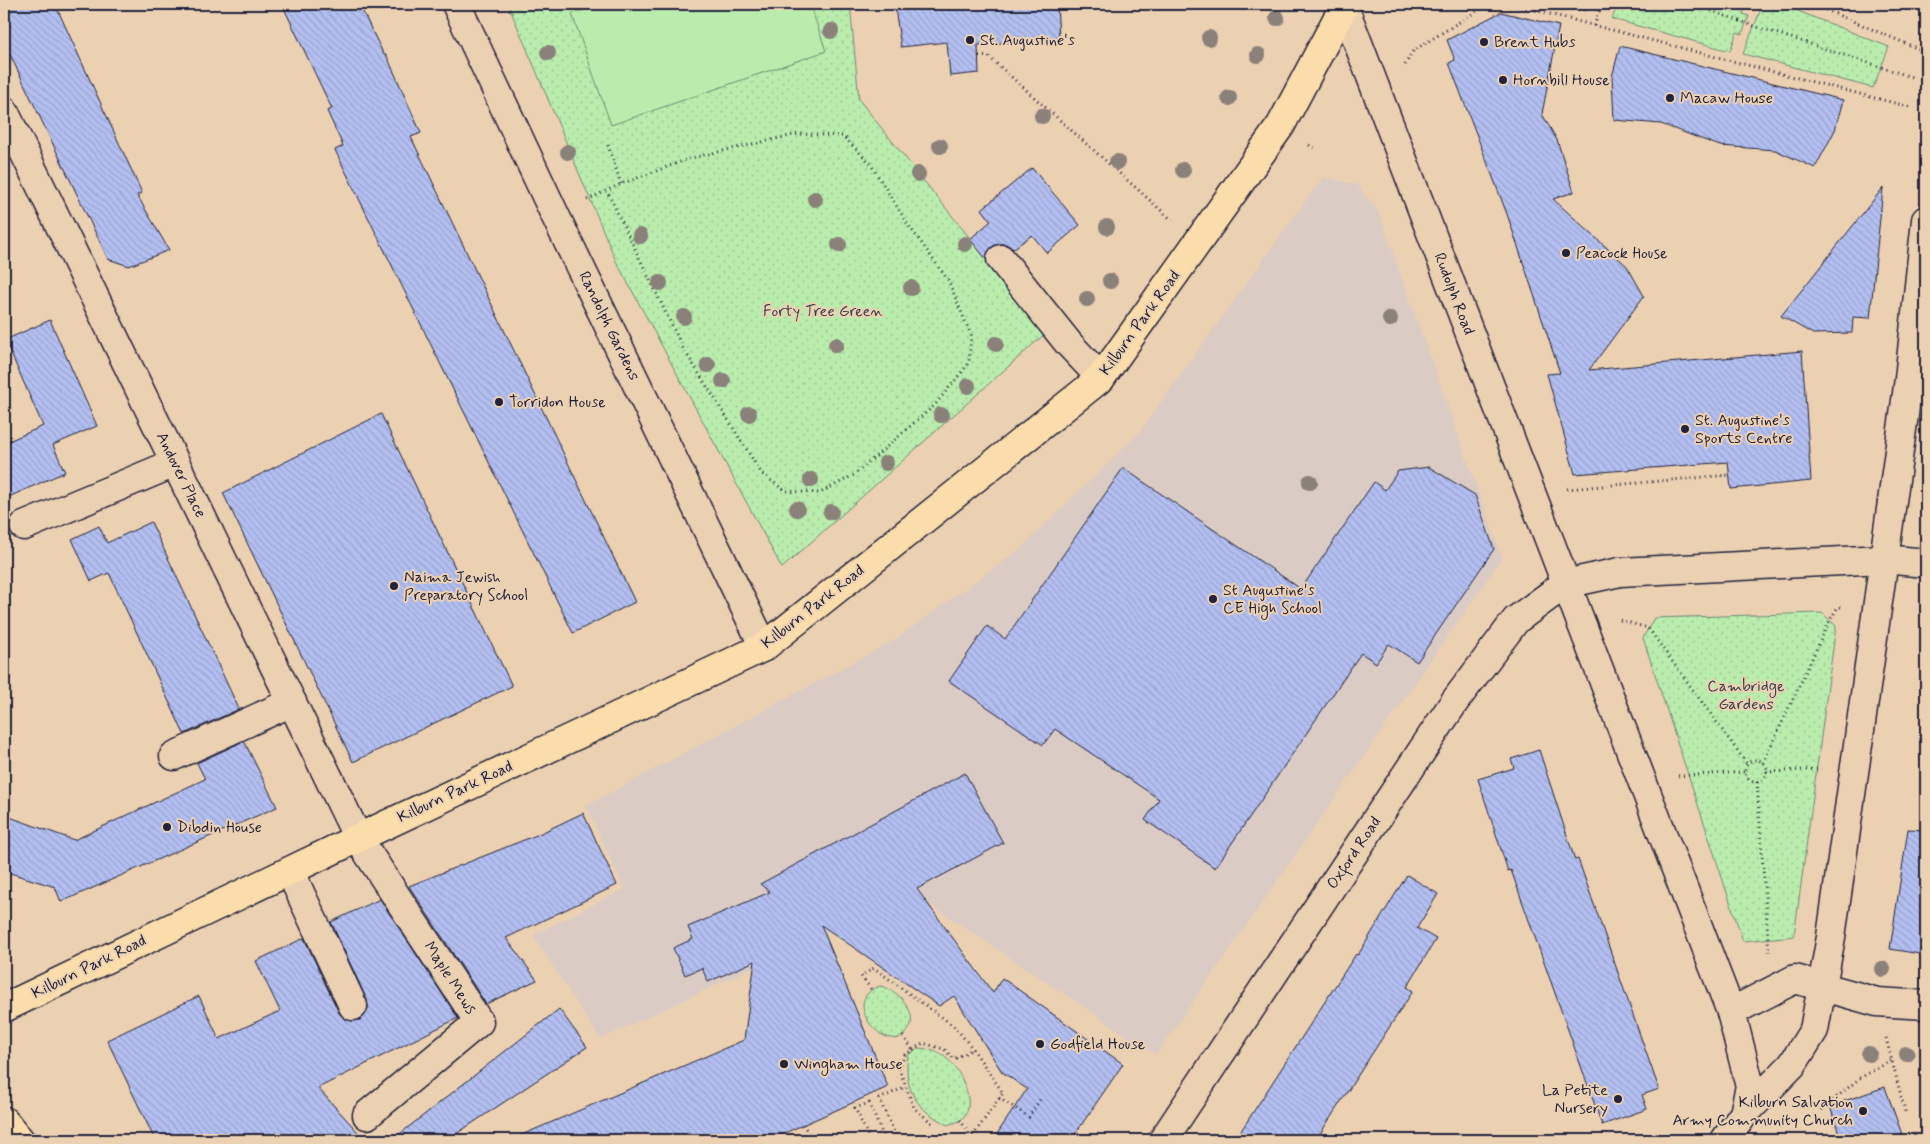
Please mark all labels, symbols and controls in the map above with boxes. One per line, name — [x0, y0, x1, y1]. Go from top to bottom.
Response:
place label: St. Augustine's — [980, 30, 1075, 51]
place label: Brent Hubs — [1494, 32, 1575, 53]
marker: St. Augustine's — [964, 34, 976, 46]
marker: Brent Hubs — [1478, 36, 1490, 48]
place label: Hornbill House — [1513, 70, 1610, 91]
marker: Hornbill House — [1497, 74, 1509, 86]
place label: Macaw House — [1680, 88, 1773, 109]
marker: Macaw House — [1664, 92, 1676, 104]
place label: Peacock House — [1576, 243, 1668, 264]
marker: Peacock House — [1560, 247, 1572, 259]
street label: Rudolph Road — [1429, 250, 1479, 338]
street label: Kilburn Park Road — [1095, 266, 1185, 380]
street label: Randolph Gardens — [573, 268, 645, 384]
park label: Forty Tree Green — [763, 301, 883, 322]
place label: Torridon House — [509, 392, 606, 413]
marker: Torridon House — [493, 396, 505, 408]
place label: St. Augustine's Sports Centre — [1695, 410, 1793, 449]
marker: St. Augustine's Sports Centre — [1679, 423, 1691, 435]
street label: Andover Place — [151, 429, 211, 521]
street label: Kilburn Park Road — [757, 560, 869, 654]
place label: Naima Jewish Preparatory School — [404, 567, 528, 606]
marker: Naima Jewish Preparatory School — [388, 580, 400, 592]
place label: St Augustine's CE High School — [1223, 580, 1322, 620]
marker: St Augustine's CE High School — [1207, 593, 1219, 605]
park label: Cambridge Gardens — [1707, 676, 1785, 715]
street label: Kilburn Park Road — [394, 756, 516, 828]
street label: Oxford Road — [1322, 813, 1388, 894]
place label: Dibdin House — [177, 817, 262, 838]
marker: Dibdin House — [161, 821, 173, 833]
street label: Kilburn Park Road — [28, 930, 150, 1004]
street label: Maple Mews — [419, 938, 481, 1018]
place label: Godfield House — [1050, 1034, 1146, 1055]
marker: Godfield House — [1034, 1038, 1046, 1050]
place label: Wingham House — [794, 1054, 903, 1076]
marker: Wingham House — [778, 1058, 790, 1070]
place label: La Petite Nursery — [1542, 1080, 1608, 1119]
place label: Kilburn Salvation Army Community Church — [1672, 1092, 1853, 1131]
marker: La Petite Nursery — [1612, 1093, 1624, 1105]
marker: Kilburn Salvation Army Community Church — [1857, 1105, 1869, 1117]

